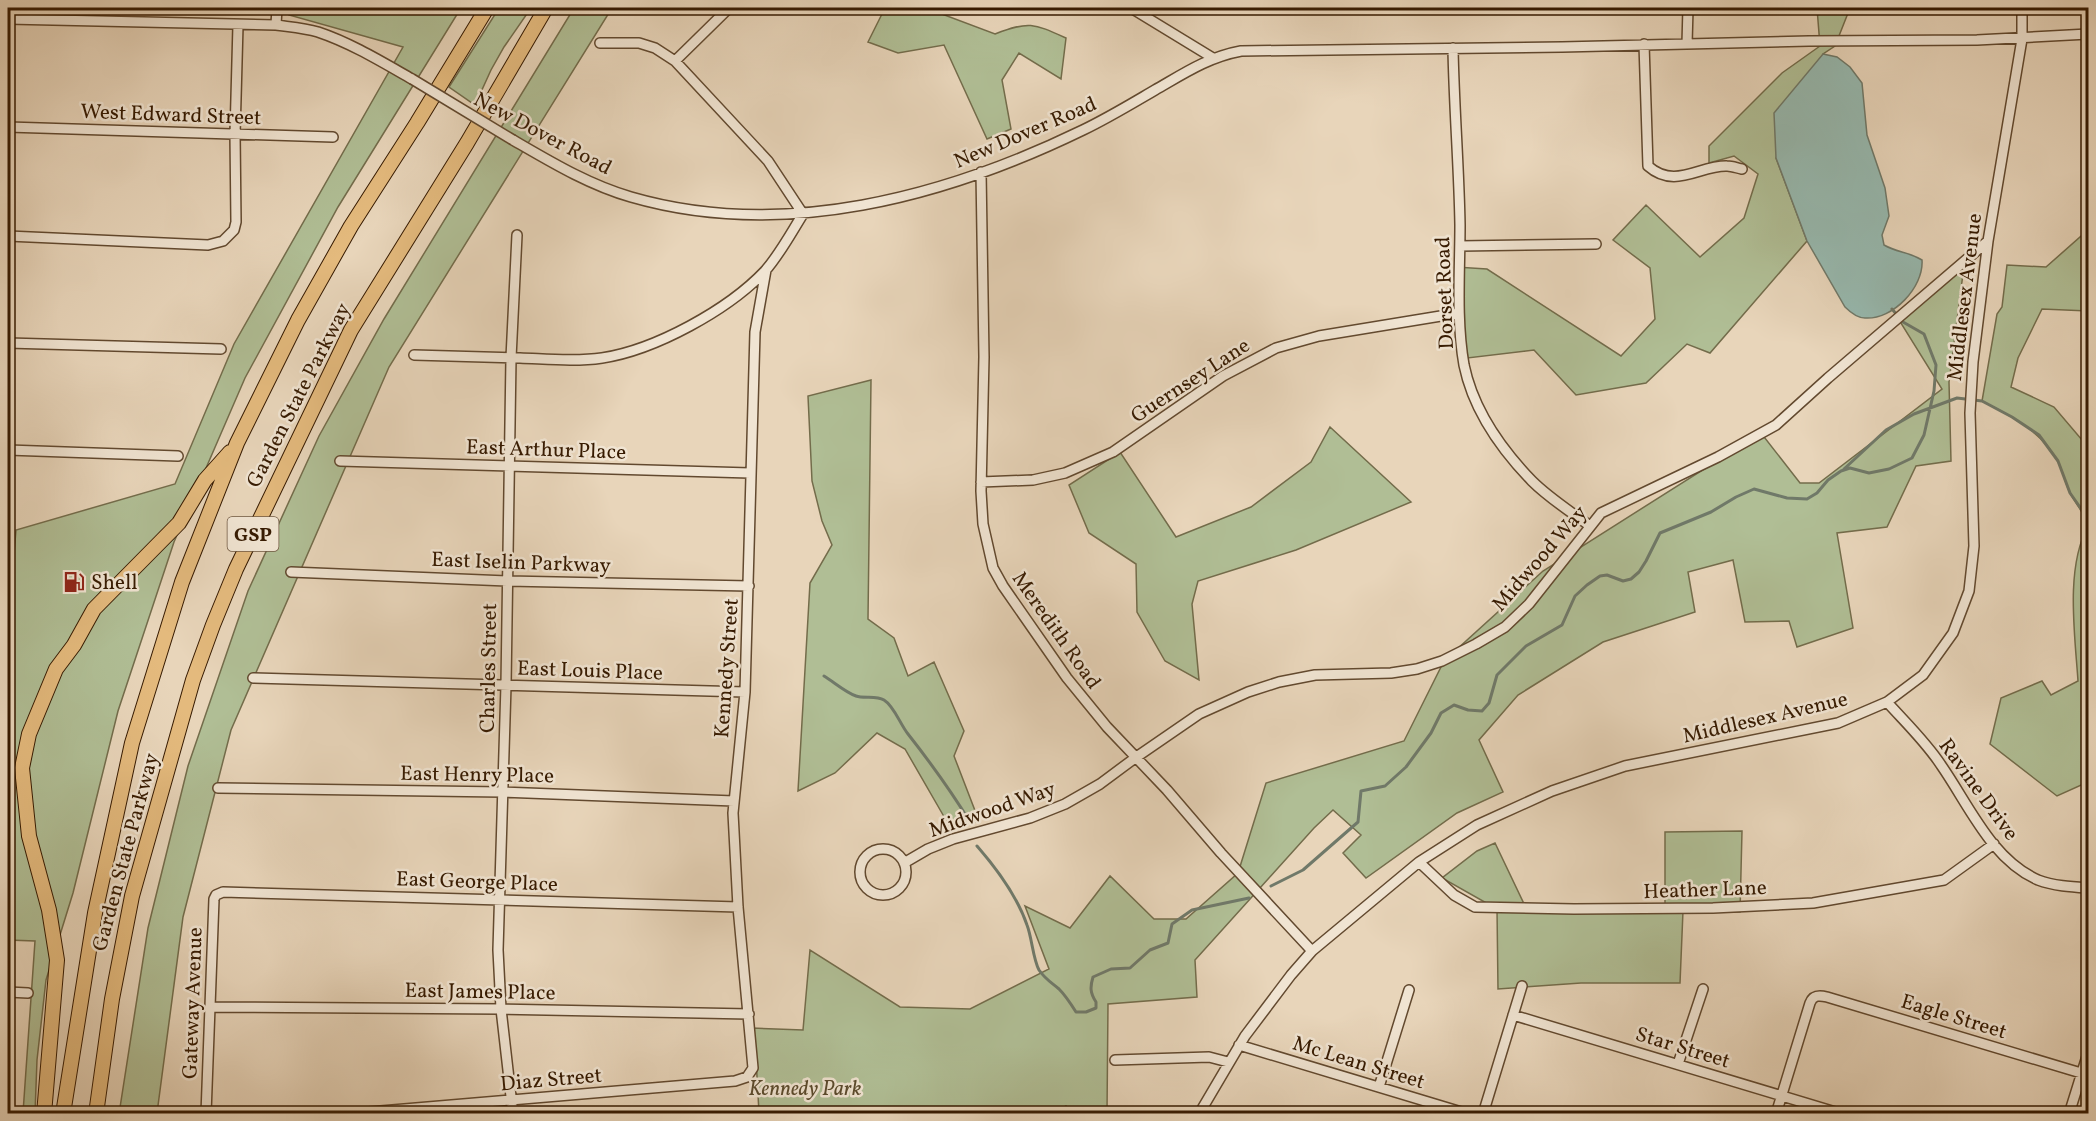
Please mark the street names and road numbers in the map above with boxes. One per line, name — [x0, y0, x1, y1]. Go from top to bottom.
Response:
street label: New Dover Road — [468, 86, 617, 183]
street label: New Dover Road — [950, 90, 1102, 177]
street label: West Edward Street — [80, 98, 262, 133]
street label: Middlesex Avenue — [1941, 212, 1990, 383]
street label: Dorset Road — [1429, 236, 1462, 350]
street label: Garden State Parkway — [240, 298, 359, 493]
street label: Guernsey Lane — [1126, 332, 1256, 431]
street label: East Arthur Place — [465, 433, 627, 468]
street label: Midwood Way — [1486, 499, 1595, 618]
road number: GSP — [228, 517, 278, 551]
street label: East Iselin Parkway — [431, 546, 612, 581]
street label: Meredith Road — [1004, 566, 1107, 696]
street label: Kennedy Street — [708, 597, 747, 739]
street label: Charles Street — [474, 603, 505, 733]
street label: East Louis Place — [516, 654, 664, 689]
street label: Middlesex Avenue — [1680, 685, 1851, 752]
street label: Ravine Drive — [1931, 733, 2025, 847]
street label: Garden State Parkway — [86, 750, 167, 955]
street label: East Henry Place — [400, 760, 554, 791]
street label: Midwood Way — [925, 775, 1060, 846]
street label: East George Place — [395, 865, 558, 900]
street label: Heather Lane — [1643, 874, 1767, 907]
street label: Gateway Avenue — [176, 926, 211, 1080]
street label: East James Place — [404, 977, 556, 1008]
street label: Eagle Street — [1897, 988, 2010, 1047]
street label: Star Street — [1632, 1020, 1733, 1077]
street label: Mc Lean Street — [1289, 1030, 1428, 1097]
street label: Diaz Street — [499, 1062, 603, 1099]

